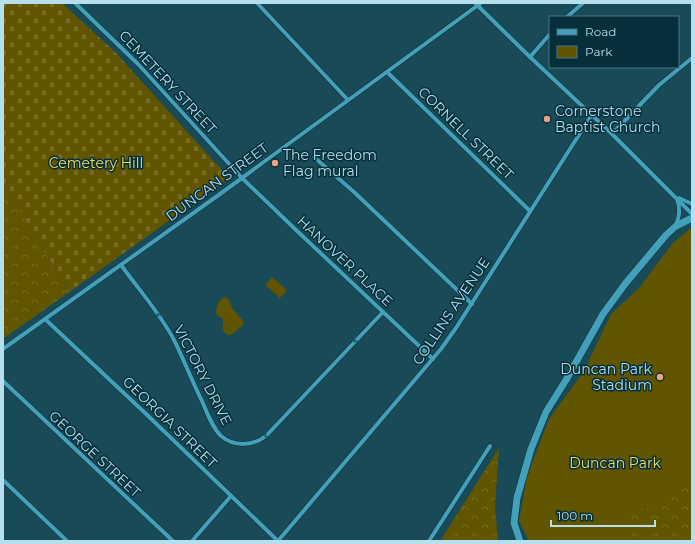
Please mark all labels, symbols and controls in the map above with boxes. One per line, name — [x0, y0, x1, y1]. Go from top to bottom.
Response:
legend — [549, 16, 679, 68]
text: Road — [585, 24, 616, 39]
street label: CEMETERY STREET — [115, 26, 221, 138]
text: Park — [585, 44, 613, 59]
street label: CORNELL STREET — [415, 83, 517, 183]
place label: Cornerstone Baptist Church — [555, 102, 660, 136]
marker: Cornerstone Baptist Church — [542, 114, 552, 124]
street label: DUNCAN STREET — [162, 139, 272, 225]
place label: The Freedom Flag mural — [283, 146, 377, 180]
park label: Cemetery Hill — [49, 154, 143, 172]
marker: The Freedom Flag mural — [270, 158, 280, 168]
street label: HANOVER PLACE — [293, 212, 397, 310]
street label: COLLINS AVENUE — [408, 254, 494, 368]
one-way arrow — [157, 313, 164, 320]
street label: VICTORY DRIVE — [170, 322, 236, 428]
one-way arrow — [354, 336, 361, 343]
place label: Duncan Park Stadium — [560, 360, 653, 394]
street label: GEORGIA STREET — [119, 372, 221, 472]
marker: Duncan Park Stadium — [655, 372, 665, 382]
street label: GEORGE STREET — [45, 407, 145, 501]
one-way arrow — [264, 430, 272, 437]
park label: Duncan Park — [569, 454, 661, 472]
scale bar — [551, 502, 655, 528]
text: 100 m — [557, 508, 593, 523]

